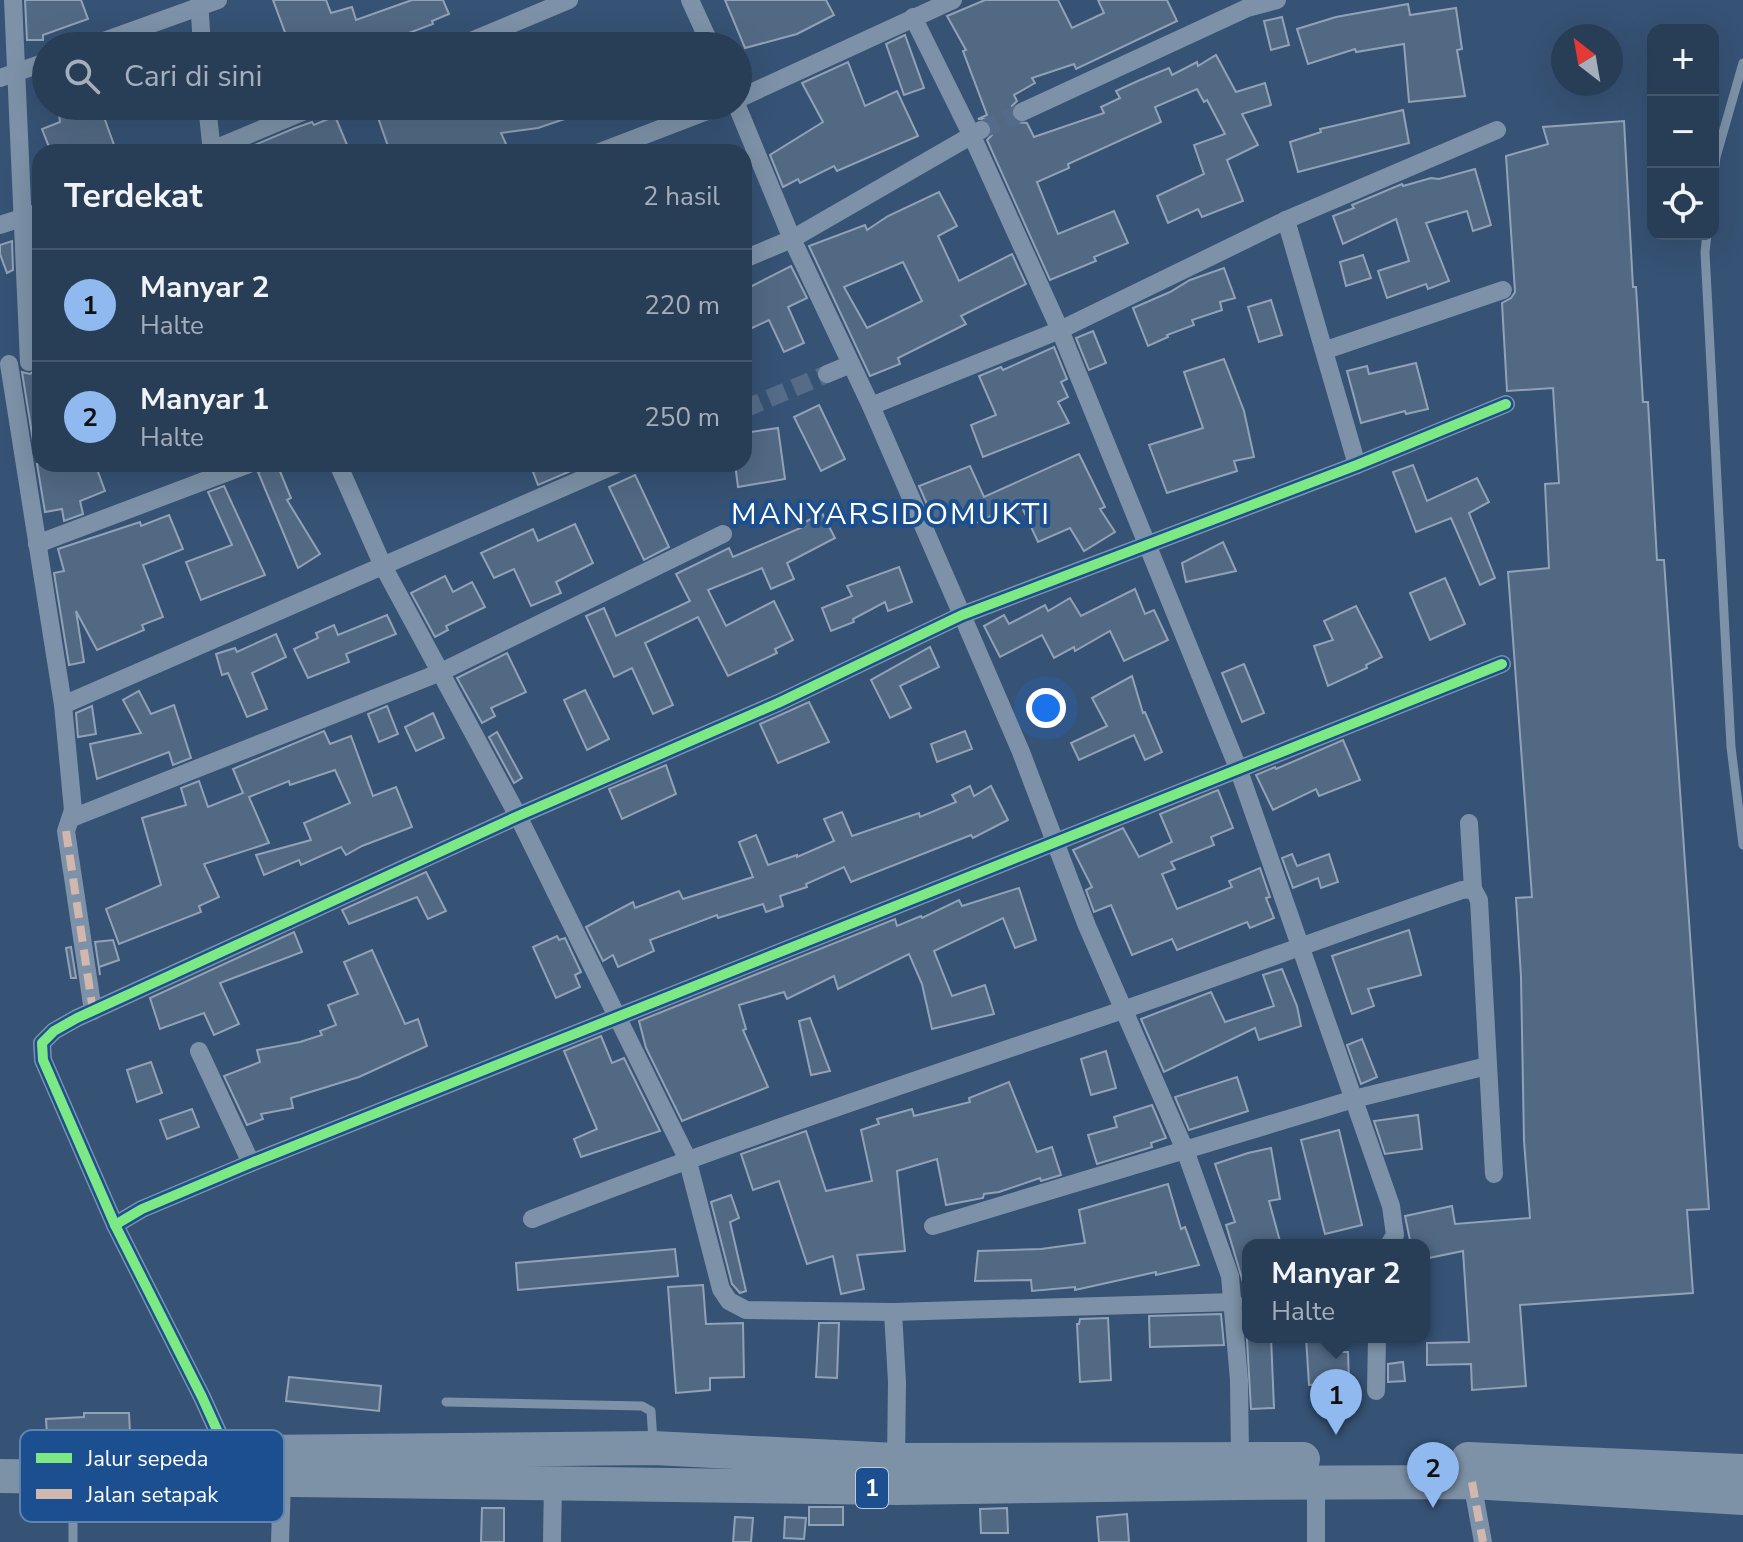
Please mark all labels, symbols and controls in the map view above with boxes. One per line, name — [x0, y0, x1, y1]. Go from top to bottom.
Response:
north arrow — [1551, 24, 1623, 96]
map controls — [1647, 24, 1719, 240]
button: + — [1647, 24, 1719, 96]
search box — [32, 32, 752, 120]
icon: search — [60, 54, 104, 98]
text: Cari di sini — [124, 56, 263, 97]
button: − — [1647, 96, 1719, 168]
button: locate — [1647, 168, 1719, 240]
text: Terdekat — [64, 173, 202, 219]
text: 2 hasil — [643, 179, 720, 214]
text: Manyar 2 — [140, 267, 270, 308]
text: 1 — [82, 288, 98, 323]
text: 220 m — [644, 288, 720, 323]
text: Halte — [140, 308, 204, 343]
text: Manyar 1 — [140, 379, 270, 420]
text: 2 — [82, 400, 98, 435]
text: 250 m — [644, 400, 720, 435]
text: Halte — [140, 420, 204, 455]
district label: MANYARSIDOMUKTI — [731, 494, 1051, 535]
your location — [1026, 688, 1066, 728]
popup — [1242, 1239, 1430, 1343]
text: Manyar 2 — [1271, 1253, 1401, 1294]
text: Halte — [1271, 1294, 1335, 1329]
pin: 1 — [1310, 1369, 1362, 1435]
legend — [20, 1430, 284, 1522]
pin: 2 — [1407, 1442, 1459, 1508]
text: Jalur sepeda — [85, 1444, 208, 1474]
road number: 1 — [856, 1468, 888, 1508]
text: Jalan setapak — [85, 1480, 219, 1510]

